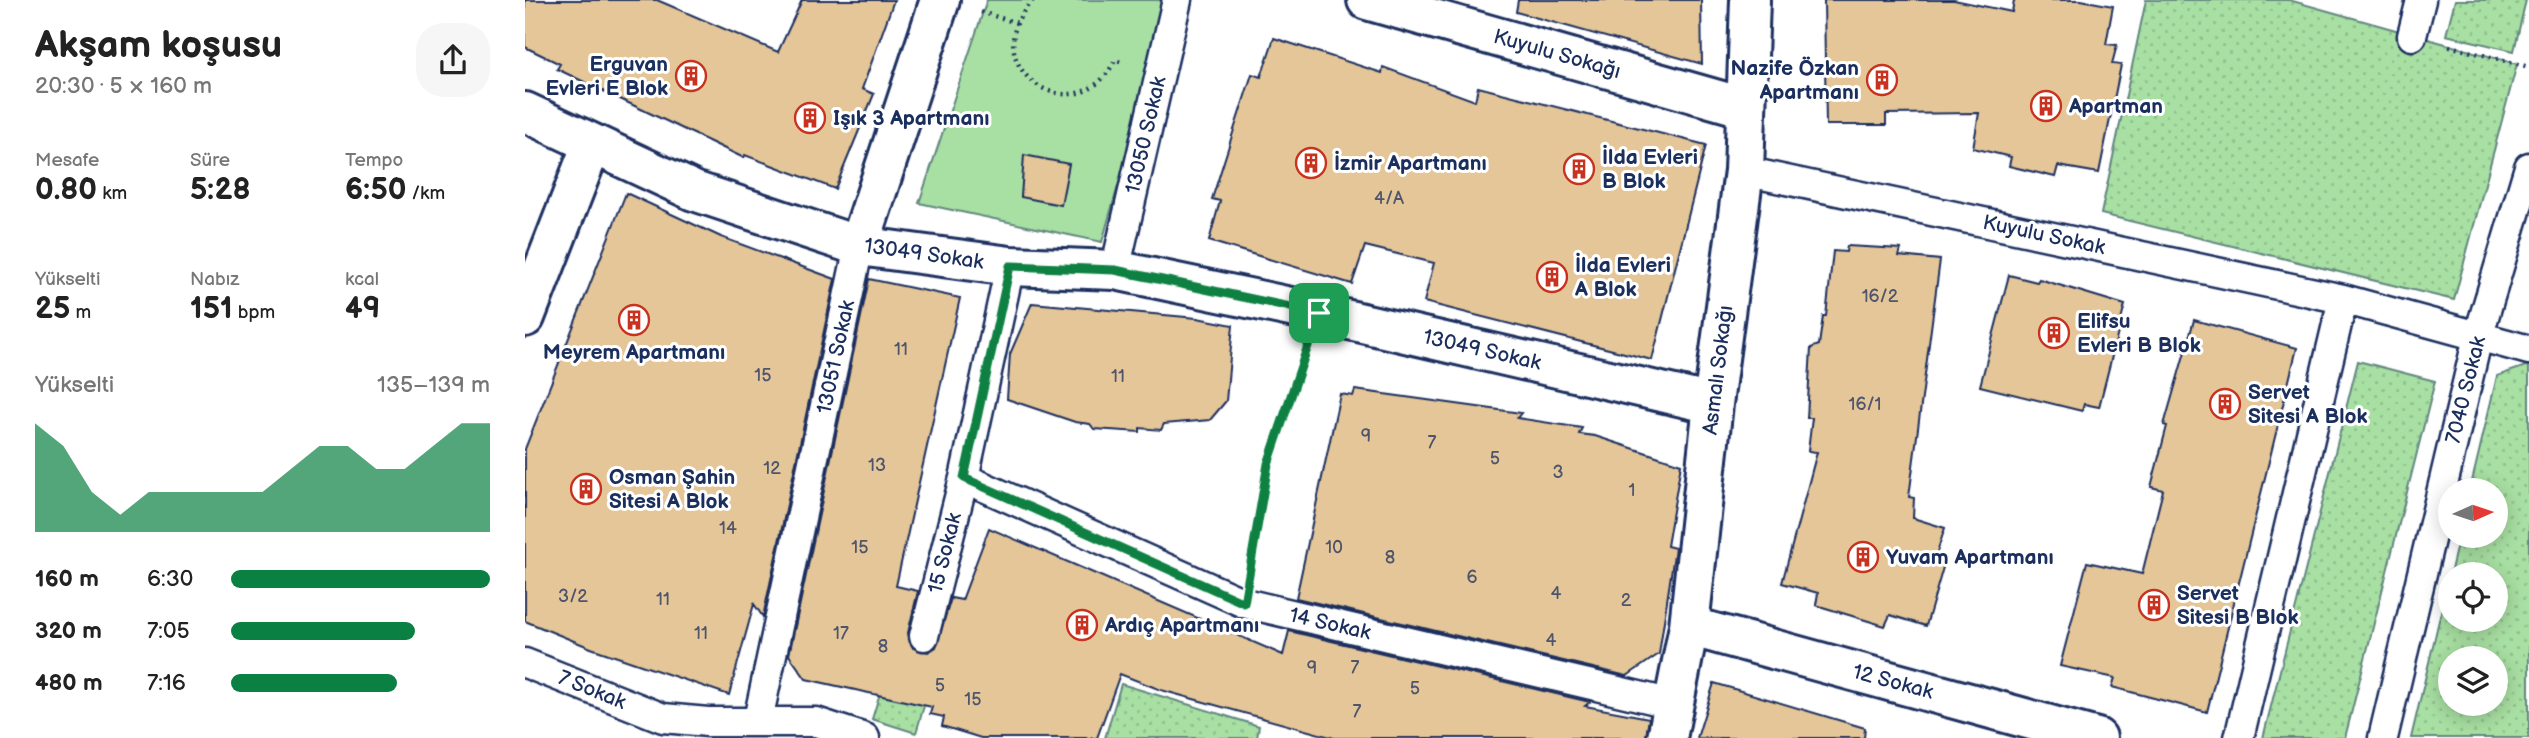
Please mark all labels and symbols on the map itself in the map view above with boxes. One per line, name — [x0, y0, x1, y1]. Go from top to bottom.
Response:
street label: Kuyulu Sokağı — [1491, 24, 1623, 84]
place label: Erguvan Evleri E Blok — [545, 52, 668, 101]
place label: Nazife Özkan Apartmanı — [1731, 56, 1859, 105]
building icon: Erguvan Evleri E Blok — [674, 59, 708, 93]
building icon: Nazife Özkan Apartmanı — [1865, 63, 1899, 97]
street label: 13050 Sokak — [1120, 73, 1172, 196]
building icon: Apartman — [2029, 89, 2063, 123]
place label: Apartman — [2068, 94, 2163, 119]
building icon: Işık 3 Apartmanı — [793, 101, 827, 135]
place label: Işık 3 Apartmanı — [833, 106, 989, 131]
place label: İlda Evleri B Blok — [1602, 144, 1698, 194]
building icon: İzmir Apartmanı — [1294, 146, 1328, 180]
place label: İzmir Apartmanı — [1334, 150, 1487, 176]
building icon: İlda Evleri B Blok — [1562, 152, 1596, 186]
house number: 4/A — [1374, 188, 1404, 209]
street label: Kuyulu Sokak — [1981, 210, 2108, 260]
street label: 13049 Sokak — [863, 233, 986, 275]
place label: İlda Evleri A Blok — [1574, 252, 1671, 302]
building icon: İlda Evleri A Blok — [1535, 260, 1569, 294]
pin — [1289, 283, 1349, 343]
house number: 16/2 — [1862, 286, 1899, 307]
street label: 13051 Sokak — [812, 297, 860, 416]
building icon: Meyrem Apartmanı — [617, 303, 651, 337]
street label: Asmalı Sokağı — [1698, 304, 1738, 436]
place label: Elifsu Evleri B Blok — [2077, 309, 2201, 358]
building icon: Elifsu Evleri B Blok — [2037, 316, 2071, 350]
street label: 13049 Sokak — [1421, 324, 1544, 376]
street label: 7040 Sokak — [2441, 333, 2492, 446]
house number: 11 — [894, 339, 908, 360]
place label: Meyrem Apartmanı — [543, 340, 725, 365]
house number: 15 — [754, 365, 772, 386]
house number: 11 — [1111, 366, 1125, 387]
place label: Servet Sitesi A Blok — [2248, 380, 2367, 429]
building icon: Servet Sitesi A Blok — [2208, 387, 2242, 421]
house number: 16/1 — [1848, 394, 1882, 415]
house number: 9 — [1361, 426, 1371, 447]
house number: 7 — [1428, 432, 1437, 453]
house number: 5 — [1490, 448, 1500, 469]
house number: 13 — [868, 455, 886, 476]
house number: 12 — [763, 458, 781, 479]
house number: 3 — [1552, 462, 1564, 483]
place label: Osman Şahin Sitesi A Blok — [609, 465, 735, 514]
building icon: Osman Şahin Sitesi A Blok — [569, 472, 603, 506]
north arrow — [2438, 478, 2508, 548]
house number: 1 — [1629, 480, 1635, 501]
street label: 15 Sokak — [923, 509, 967, 596]
house number: 14 — [719, 518, 737, 539]
house number: 15 — [851, 537, 869, 558]
house number: 10 — [1325, 537, 1343, 558]
building icon: Yuvam Apartmanı — [1846, 540, 1880, 574]
place label: Yuvam Apartmanı — [1886, 545, 2054, 570]
house number: 8 — [1385, 547, 1395, 568]
house number: 6 — [1467, 567, 1478, 588]
place label: Servet Sitesi B Blok — [2177, 581, 2298, 630]
house number: 4 — [1551, 583, 1562, 604]
house number: 3/2 — [558, 586, 588, 607]
building icon: Servet Sitesi B Blok — [2137, 588, 2171, 622]
house number: 11 — [656, 589, 670, 610]
house number: 2 — [1621, 590, 1632, 611]
street label: 14 Sokak — [1287, 602, 1374, 646]
building icon: Ardıç Apartmanı — [1065, 608, 1099, 642]
place label: Ardıç Apartmanı — [1104, 613, 1259, 638]
house number: 11 — [694, 623, 708, 644]
house number: 17 — [833, 623, 849, 644]
house number: 4 — [1546, 630, 1557, 651]
house number: 8 — [878, 636, 888, 657]
house number: 7 — [1351, 657, 1360, 678]
house number: 9 — [1307, 658, 1317, 679]
street label: 12 Sokak — [1850, 659, 1937, 705]
street label: 7 Sokak — [554, 665, 630, 715]
house number: 5 — [935, 675, 945, 696]
house number: 5 — [1410, 678, 1420, 699]
house number: 15 — [964, 689, 982, 710]
house number: 7 — [1353, 701, 1362, 722]

